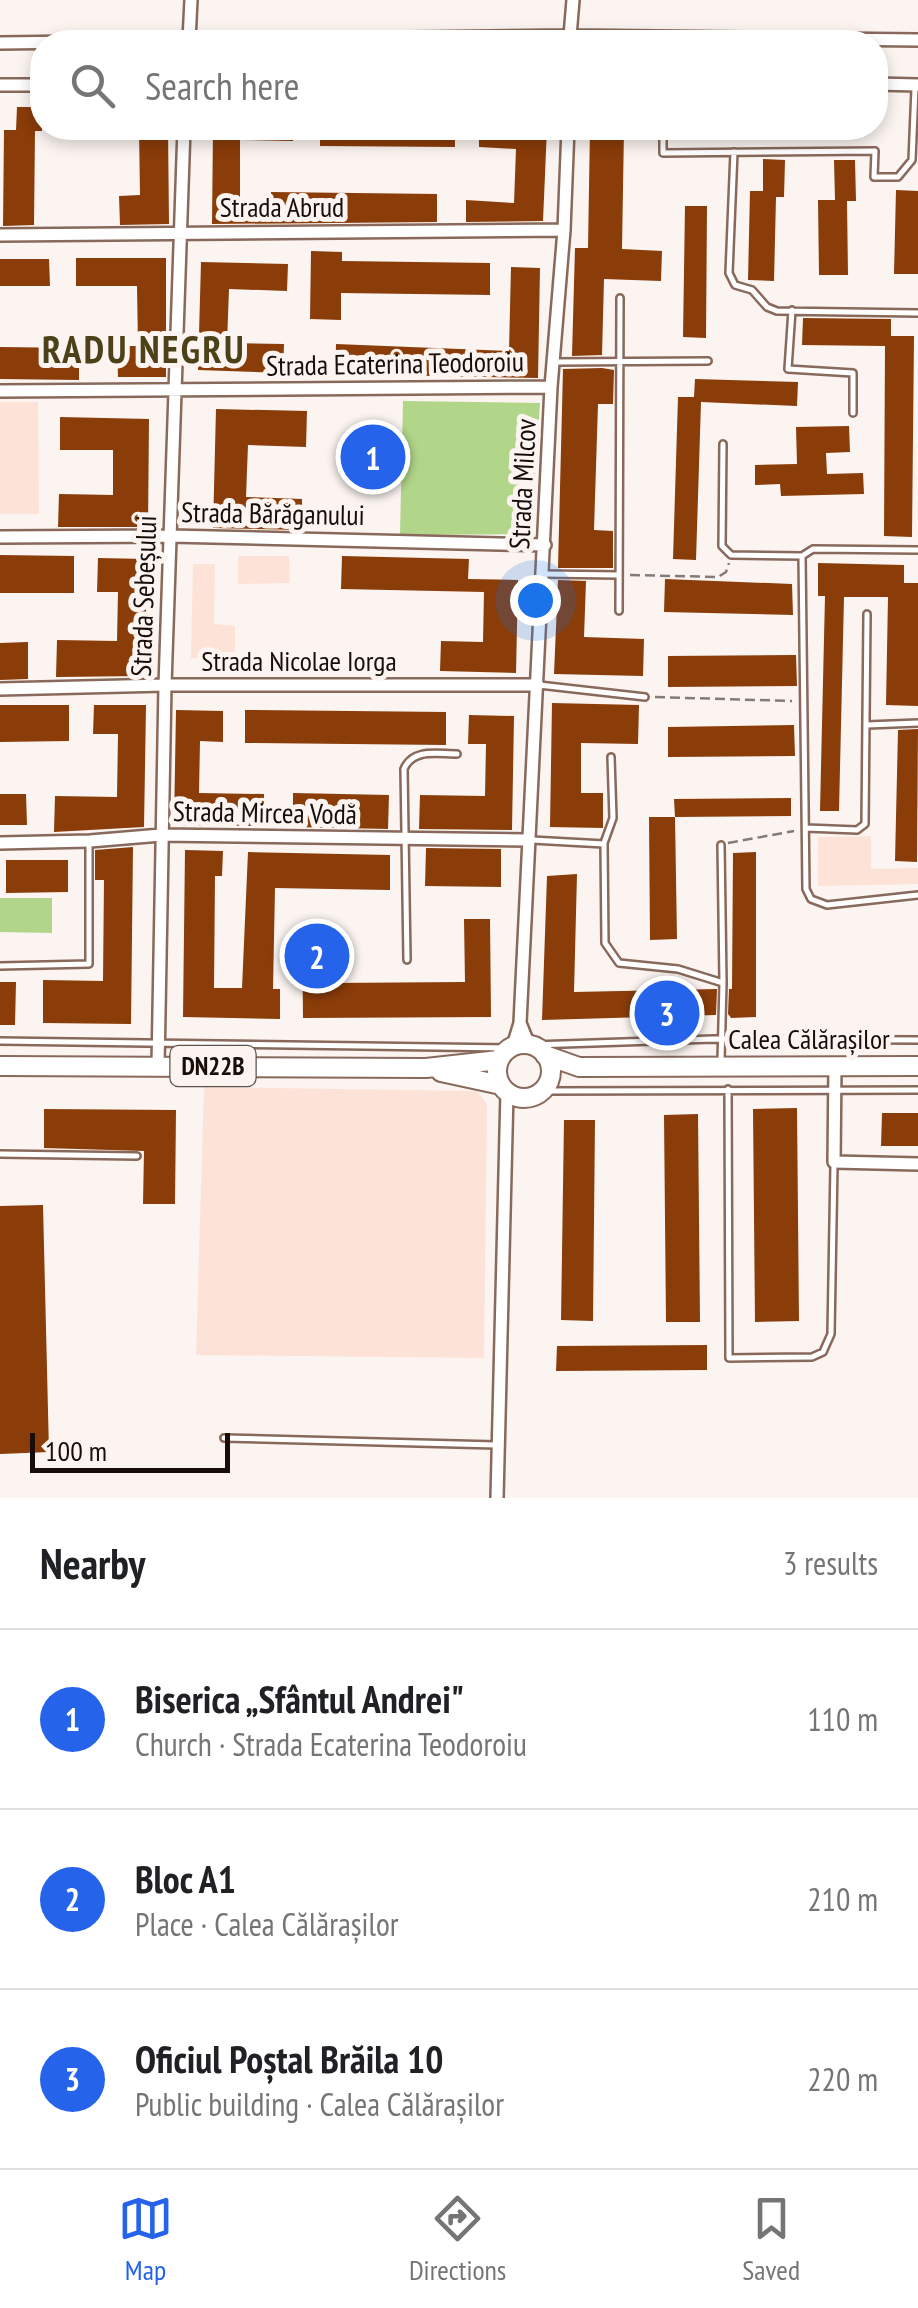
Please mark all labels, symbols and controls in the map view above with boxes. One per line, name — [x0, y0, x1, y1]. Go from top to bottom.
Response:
search box — [30, 30, 888, 140]
icon: search — [65, 58, 120, 113]
text: Search here — [145, 61, 299, 110]
street label: Strada Abrud — [220, 188, 344, 225]
district label: RADU NEGRU — [42, 324, 246, 373]
street label: Strada Ecaterina Teodoroiu — [266, 342, 524, 384]
street label: Strada Milcov — [500, 418, 544, 550]
pin: 1 — [340, 420, 406, 494]
street label: Strada Bărăganului — [181, 493, 365, 533]
street label: Strada Sebeșului — [122, 515, 164, 677]
your location — [510, 575, 561, 626]
street label: Strada Nicolae Iorga — [201, 642, 397, 679]
street label: Strada Mircea Vodă — [173, 792, 357, 832]
pin: 2 — [284, 918, 350, 994]
pin: 3 — [634, 976, 700, 1050]
street label: Calea Călărașilor — [728, 1020, 890, 1057]
road number: DN22B — [170, 1046, 256, 1086]
scale bar — [30, 1428, 230, 1472]
text: 100 m — [45, 1432, 107, 1469]
text: Nearby — [40, 1536, 145, 1591]
text: 3 results — [783, 1542, 878, 1584]
text: Biserica „Sfântul Andrei" — [135, 1674, 464, 1723]
text: 1 — [65, 1698, 80, 1740]
text: 110 m — [807, 1698, 878, 1740]
text: Church · Strada Ecaterina Teodoroiu — [135, 1723, 527, 1765]
text: Bloc A1 — [135, 1854, 236, 1903]
text: 2 — [65, 1878, 80, 1920]
text: 210 m — [807, 1878, 878, 1920]
text: Place · Calea Călărașilor — [135, 1903, 399, 1945]
text: Oficiul Poștal Brăila 10 — [135, 2034, 443, 2083]
text: 3 — [65, 2058, 80, 2100]
text: 220 m — [807, 2058, 878, 2100]
text: Public building · Calea Călărașilor — [135, 2083, 504, 2125]
tab: Map — [118, 2191, 173, 2288]
tab: Directions — [409, 2191, 506, 2288]
tab: Saved — [742, 2191, 800, 2288]

